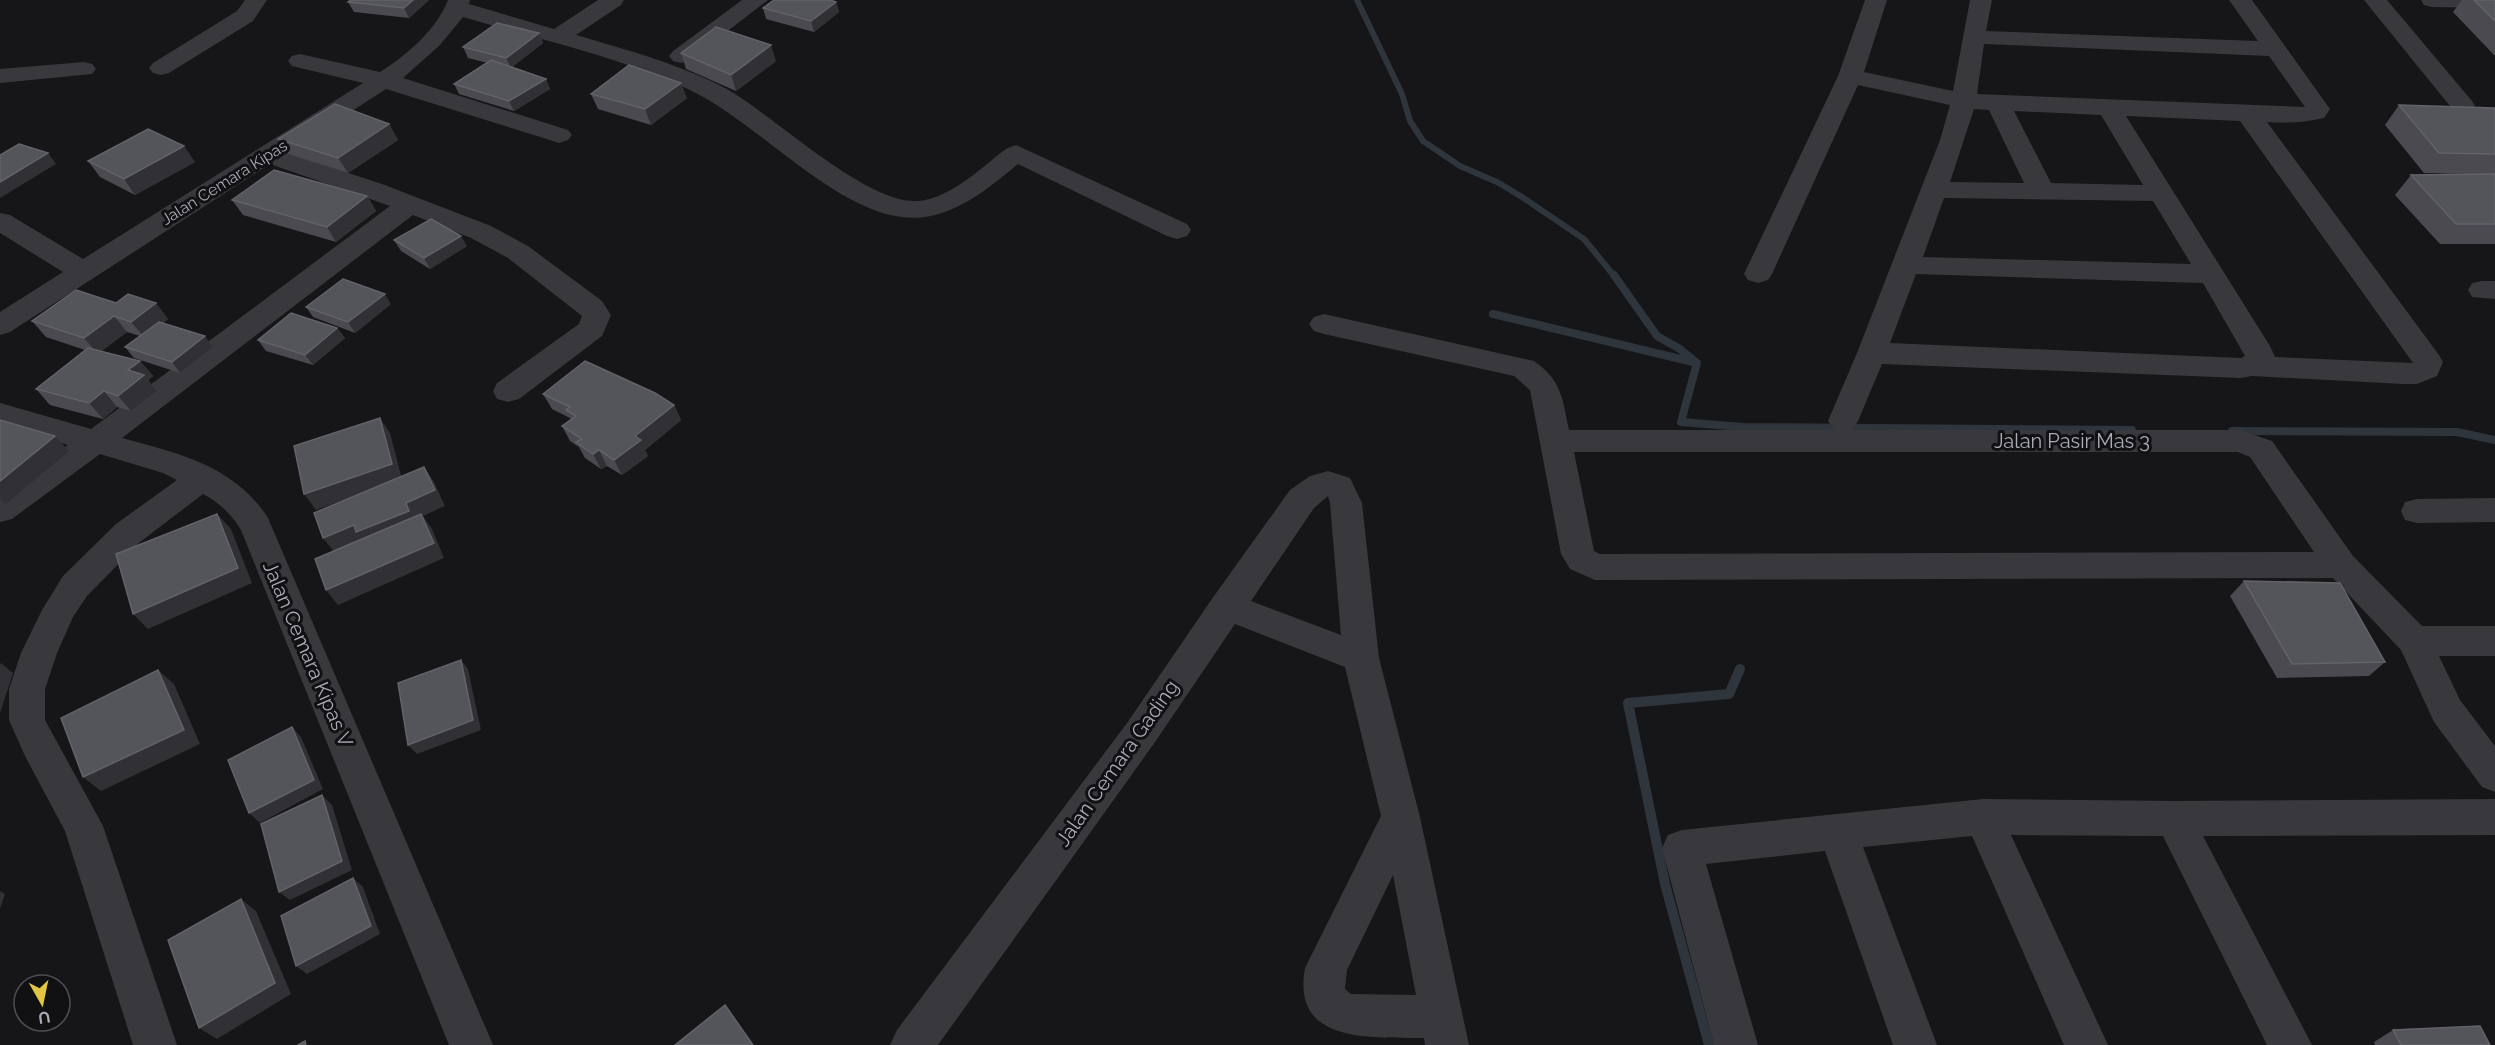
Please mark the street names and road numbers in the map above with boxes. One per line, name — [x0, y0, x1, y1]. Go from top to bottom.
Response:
street label: Jalan Cemara Kipas — [158, 136, 291, 229]
street label: Jalan Pasir Mas 3 — [1994, 429, 2150, 453]
street label: Jalan Cemara Kipas V — [258, 558, 358, 751]
street label: Jalan Cemara Gading — [1051, 675, 1183, 851]

